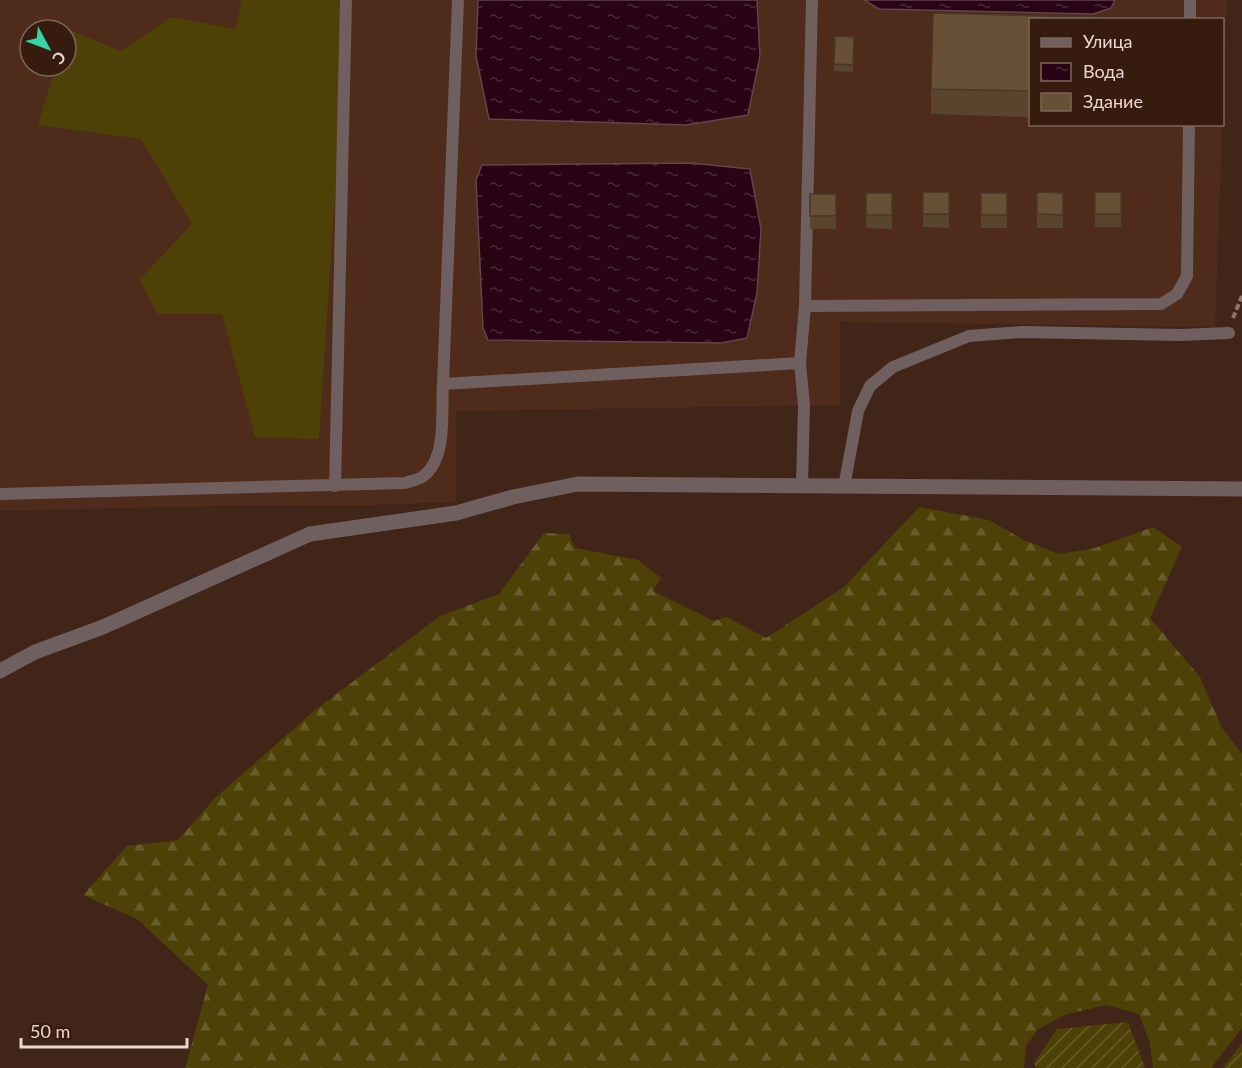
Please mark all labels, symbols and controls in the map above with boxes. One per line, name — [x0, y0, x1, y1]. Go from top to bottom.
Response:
north arrow — [18, 18, 78, 78]
legend — [1029, 18, 1224, 126]
text: Улица — [1083, 30, 1133, 52]
text: С — [49, 48, 70, 69]
text: Вода — [1083, 60, 1124, 82]
text: Здание — [1083, 90, 1143, 112]
scale bar — [21, 1011, 188, 1049]
text: 50 m — [30, 1020, 70, 1042]

